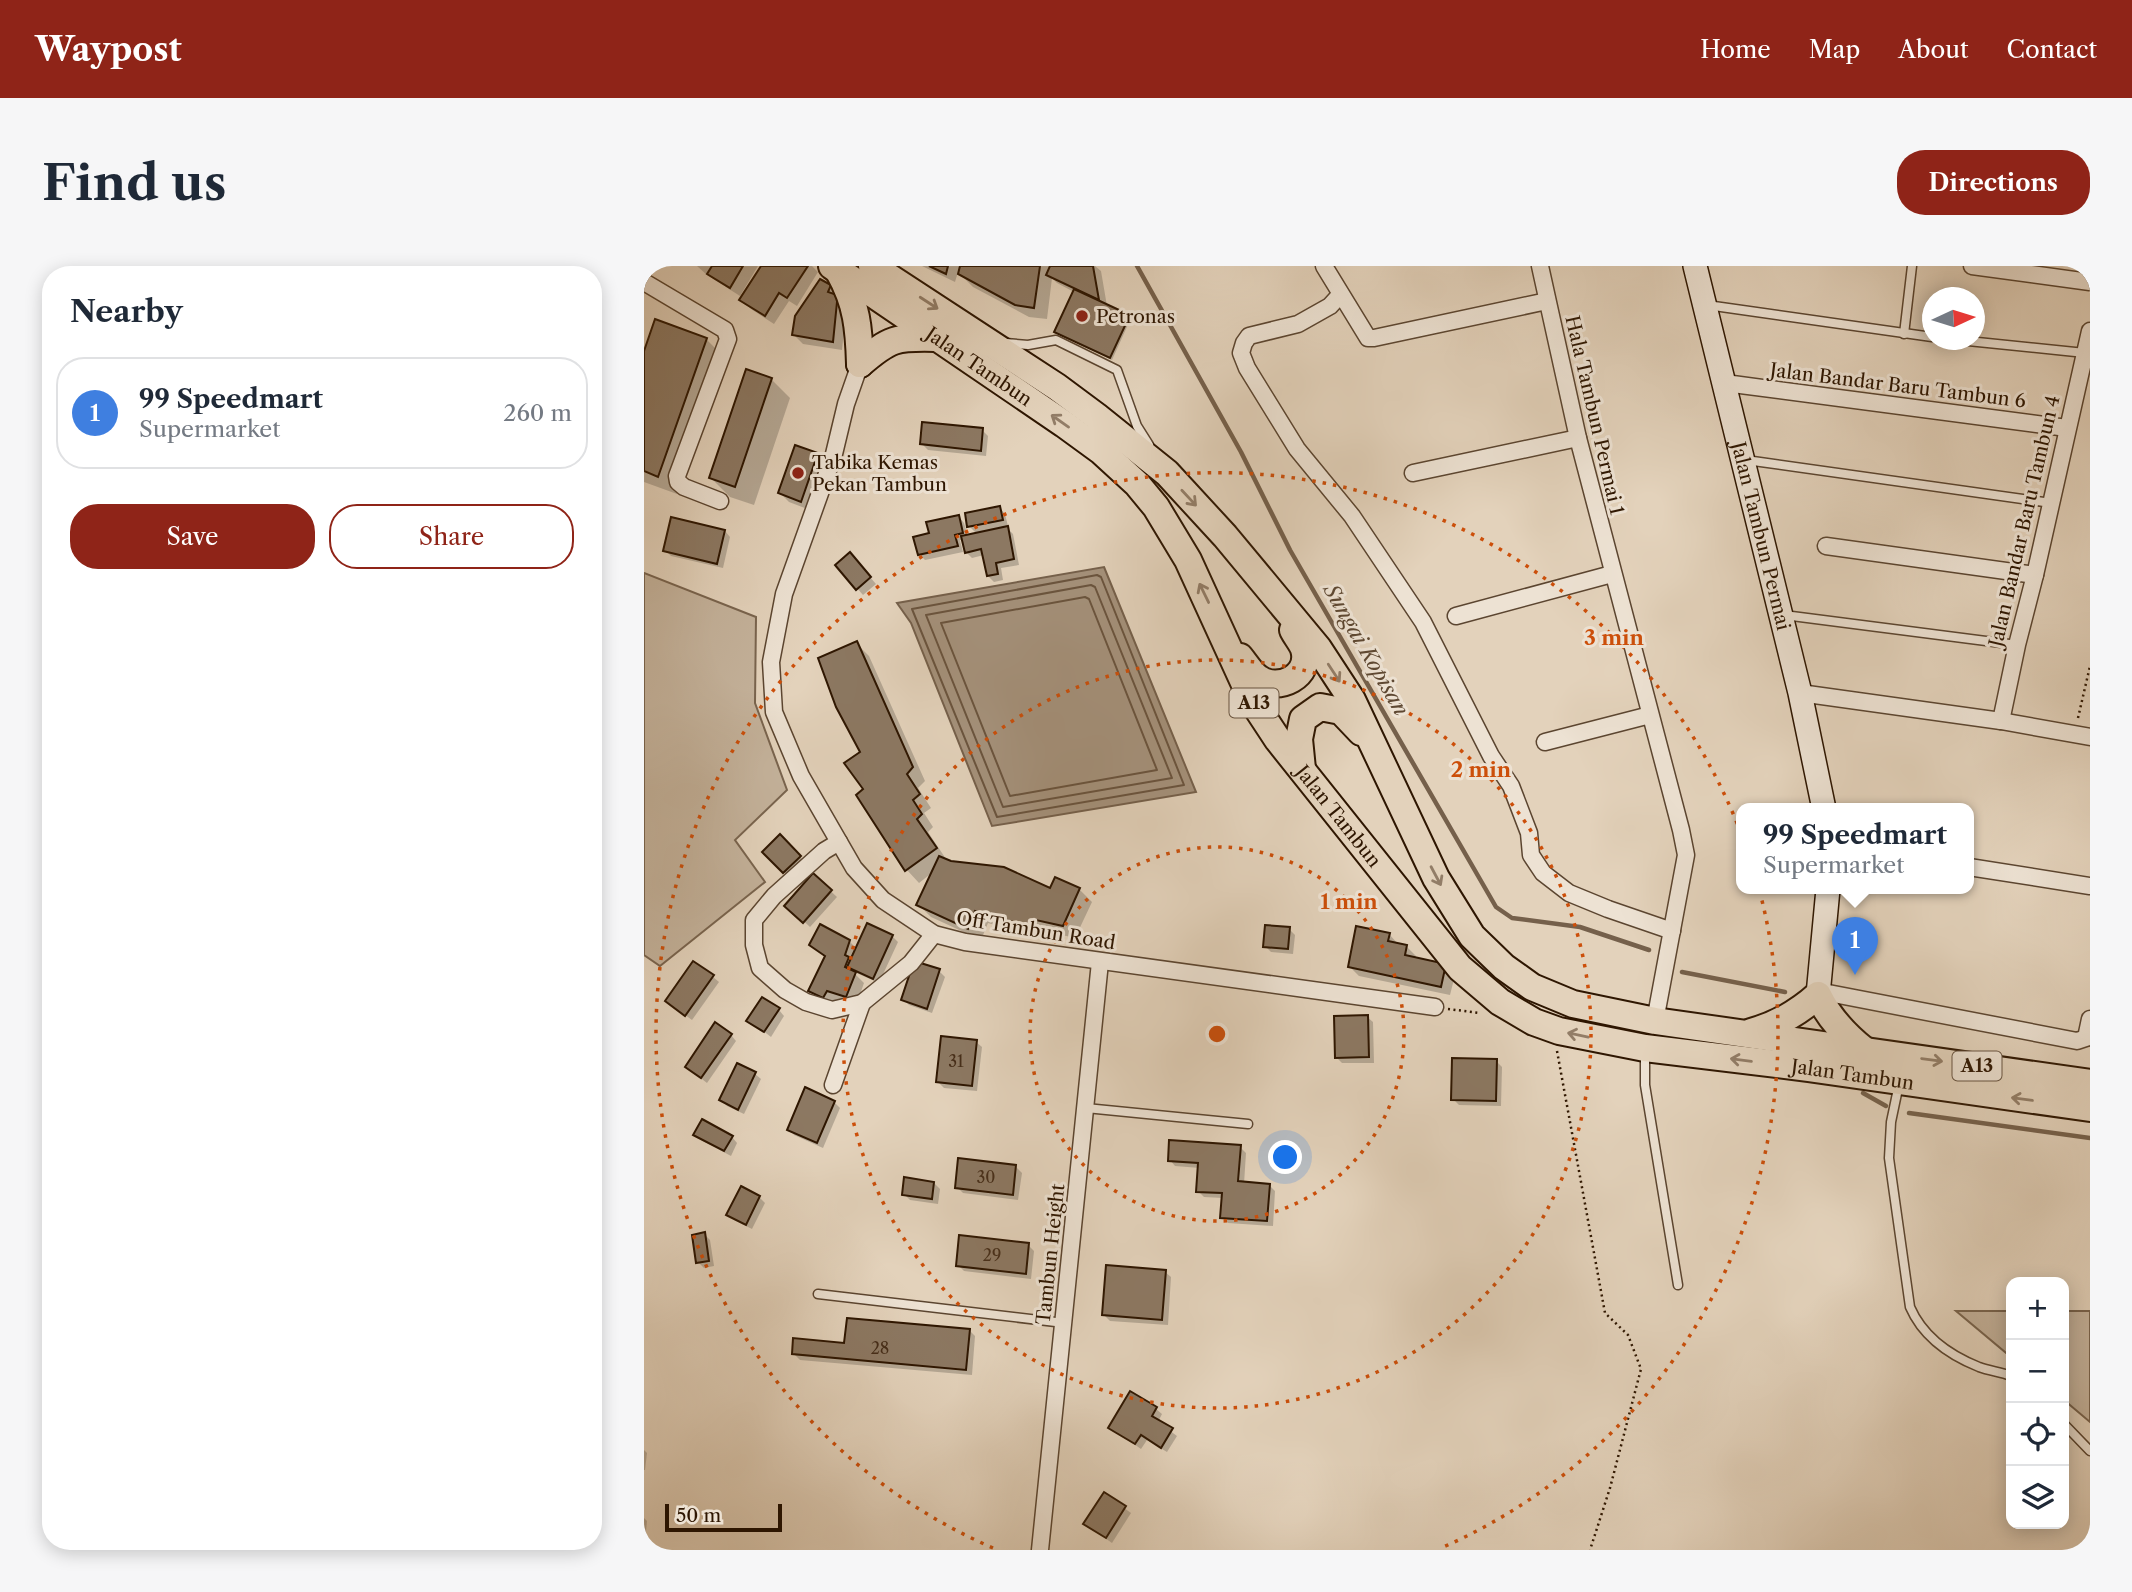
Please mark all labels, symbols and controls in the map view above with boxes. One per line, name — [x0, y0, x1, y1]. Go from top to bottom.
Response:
text: Waypost — [35, 29, 182, 70]
text: Home — [1700, 35, 1771, 64]
text: Map — [1809, 35, 1860, 64]
text: About — [1898, 35, 1969, 64]
text: Contact — [2007, 35, 2097, 64]
button: Directions — [1897, 150, 2090, 215]
text: Find us — [42, 152, 226, 213]
north arrow — [1922, 287, 1985, 350]
text: Nearby — [70, 293, 183, 330]
one-way arrow — [919, 297, 939, 311]
place label: Petronas — [1096, 305, 1175, 328]
marker: Petronas — [1074, 308, 1090, 324]
street label: Hala Tambun Permai 1 — [1560, 313, 1629, 517]
street label: Jalan Tambun — [919, 321, 1037, 411]
street label: Jalan Bandar Baru Tambun 6 — [1766, 358, 2027, 413]
text: 99 Speedmart — [139, 383, 323, 415]
street label: Jalan Bandar Baru Tambun 4 — [1984, 393, 2065, 652]
text: 1 — [90, 399, 100, 427]
text: 260 m — [503, 399, 572, 427]
one-way arrow — [1051, 414, 1070, 428]
text: Supermarket — [139, 415, 280, 443]
street label: Jalan Tambun Permai — [1726, 437, 1795, 633]
place label: Tabika Kemas Pekan Tambun — [812, 451, 947, 496]
marker: Tabika Kemas Pekan Tambun — [790, 465, 806, 481]
one-way arrow — [1181, 489, 1198, 506]
button: Save — [70, 504, 315, 569]
button: Share — [329, 504, 574, 569]
water label: Sungai Kopisan — [1318, 578, 1414, 720]
one-way arrow — [1197, 583, 1210, 604]
text: 3 min — [1584, 625, 1645, 650]
one-way arrow — [1327, 663, 1341, 682]
road number: A13 — [1230, 688, 1278, 718]
text: 2 min — [1451, 757, 1512, 782]
street label: Jalan Tambun — [1289, 758, 1386, 872]
popup — [1736, 803, 1974, 894]
text: 99 Speedmart — [1763, 819, 1947, 851]
text: Supermarket — [1763, 851, 1904, 879]
one-way arrow — [1430, 865, 1443, 886]
text: 1 min — [1320, 889, 1378, 914]
street label: Off Tambun Road — [955, 907, 1117, 954]
pin: 1 — [1832, 917, 1878, 975]
centre of rings — [1205, 1022, 1229, 1046]
one-way arrow — [1567, 1028, 1590, 1042]
house number: 31 — [948, 1051, 964, 1071]
road number: A13 — [1952, 1052, 2002, 1080]
one-way arrow — [1730, 1054, 1753, 1067]
one-way arrow — [1920, 1054, 1943, 1067]
street label: Jalan Tambun — [1787, 1055, 1916, 1095]
one-way arrow — [2012, 1092, 2034, 1105]
your location — [1268, 1140, 1302, 1174]
house number: 30 — [977, 1167, 995, 1187]
street label: Tambun Height — [1032, 1182, 1069, 1325]
house number: 29 — [983, 1245, 1001, 1265]
map controls — [2006, 1277, 2069, 1529]
button: + — [2006, 1277, 2069, 1340]
house number: 28 — [871, 1338, 889, 1358]
button: − — [2006, 1340, 2069, 1403]
button: locate — [2006, 1403, 2069, 1466]
button: layers — [2006, 1466, 2069, 1529]
scale bar — [665, 1501, 782, 1533]
text: 50 m — [676, 1504, 721, 1527]

